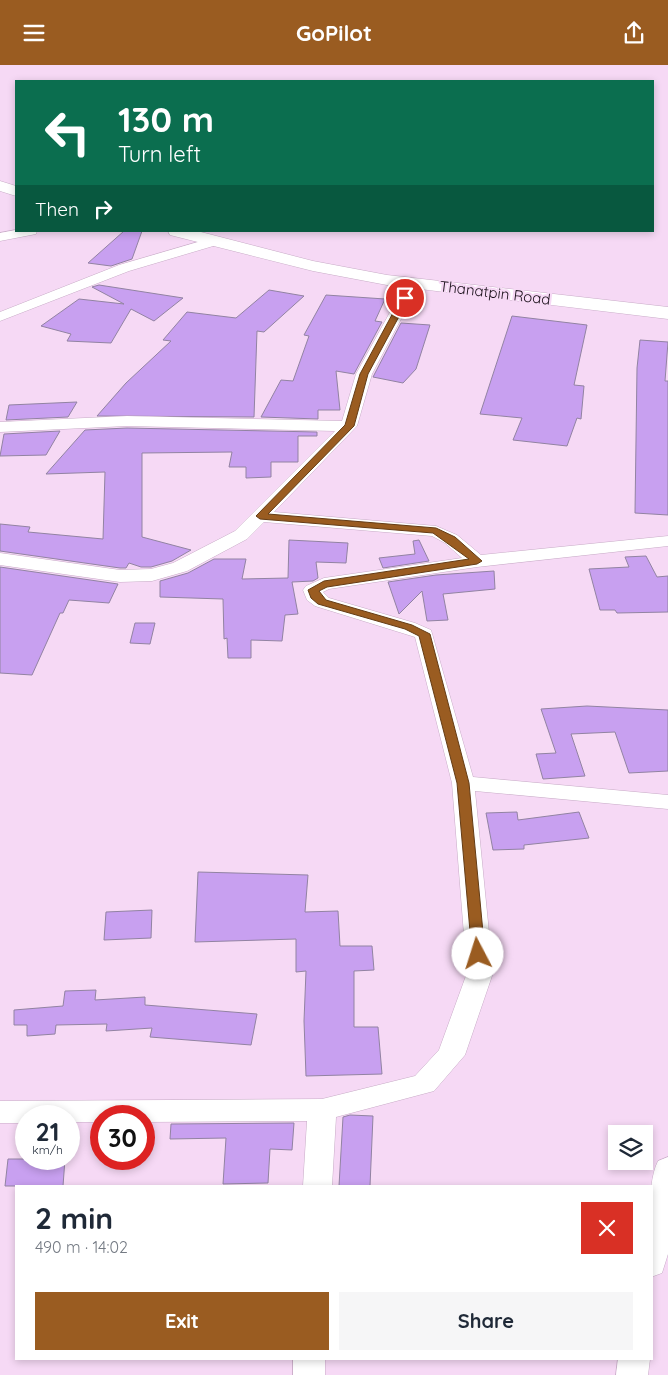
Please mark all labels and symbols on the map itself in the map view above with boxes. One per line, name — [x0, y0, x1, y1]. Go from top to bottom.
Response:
street label: Thanatpin Road — [438, 276, 552, 309]
pin — [384, 277, 426, 319]
position arrow — [451, 927, 503, 979]
speed limit sign: 30 — [90, 1105, 155, 1170]

